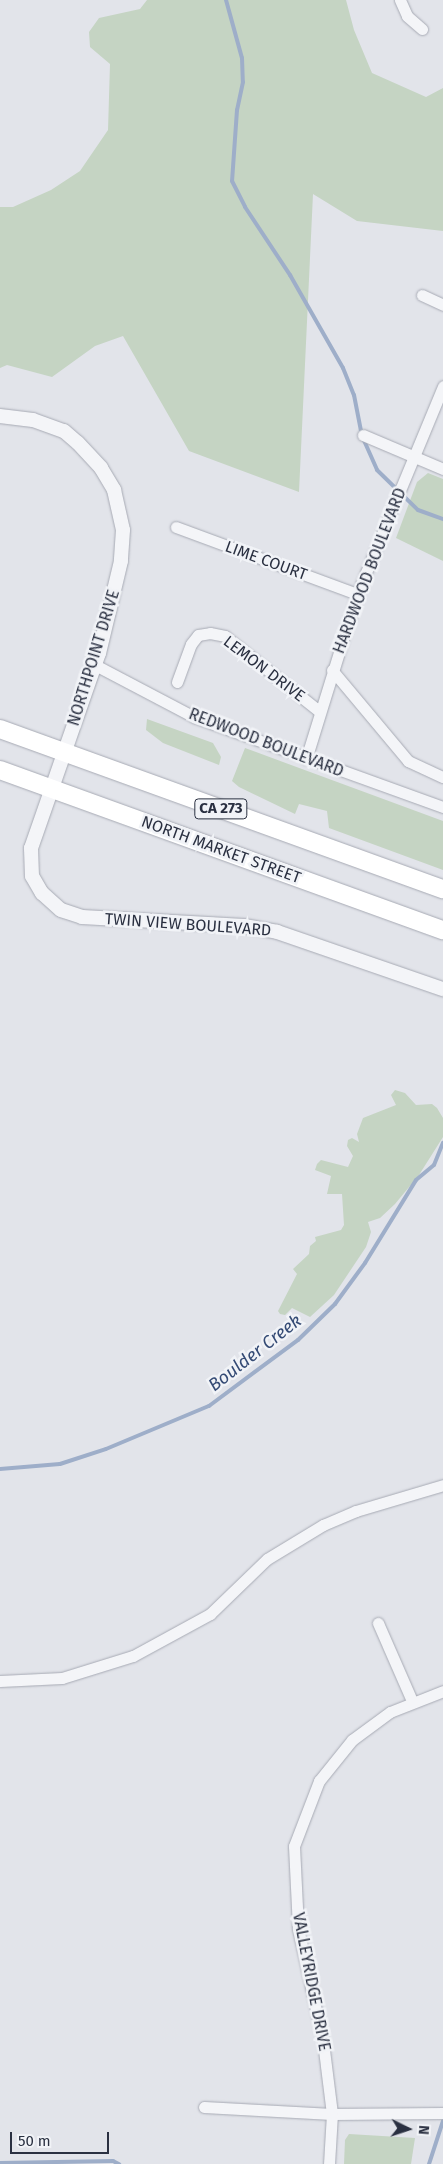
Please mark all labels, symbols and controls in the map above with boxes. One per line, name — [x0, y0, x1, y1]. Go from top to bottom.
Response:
street label: HARDWOOD BOULEVARD — [330, 486, 410, 656]
street label: LIME COURT — [222, 537, 310, 585]
street label: NORTHPOINT DRIVE — [64, 588, 124, 728]
street label: LEMON DRIVE — [219, 632, 309, 706]
street label: REDWOOD BOULEVARD — [186, 705, 346, 781]
road number: CA 273 — [194, 796, 248, 822]
street label: NORTH MARKET STREET — [139, 812, 303, 888]
street label: TWIN VIEW BOULEVARD — [104, 910, 272, 940]
water label: Boulder Creek — [204, 1310, 306, 1396]
street label: VALLEYRIDGE DRIVE — [288, 1911, 334, 2053]
north arrow — [383, 2104, 433, 2154]
scale bar — [12, 2122, 111, 2154]
text: N — [415, 2125, 432, 2135]
text: 50 m — [18, 2132, 51, 2150]

